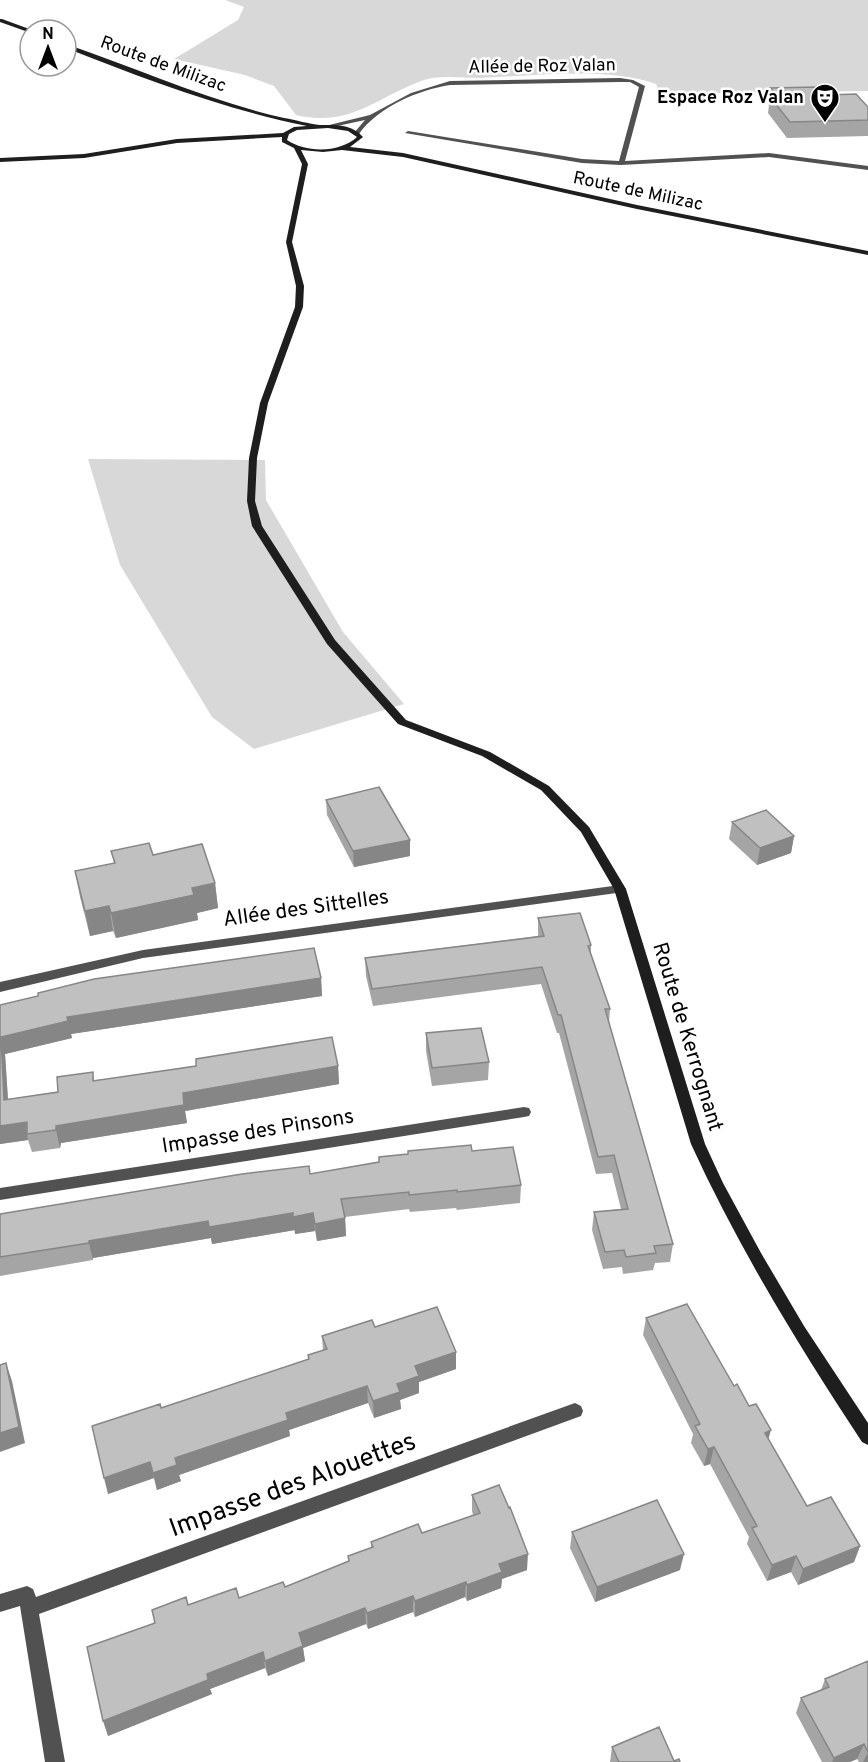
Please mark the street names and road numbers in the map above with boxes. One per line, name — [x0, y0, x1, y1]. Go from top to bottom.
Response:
street label: Route de Milizac — [97, 32, 229, 98]
street label: Allée de Roz Valan — [468, 54, 616, 80]
street label: Route de Milizac — [571, 167, 705, 217]
street label: Allée des Sittelles — [221, 884, 391, 934]
street label: Route de Kerrognant — [645, 939, 729, 1135]
street label: Impasse des Pinsons — [160, 1103, 356, 1161]
street label: Impasse des Alouettes — [165, 1426, 421, 1546]

